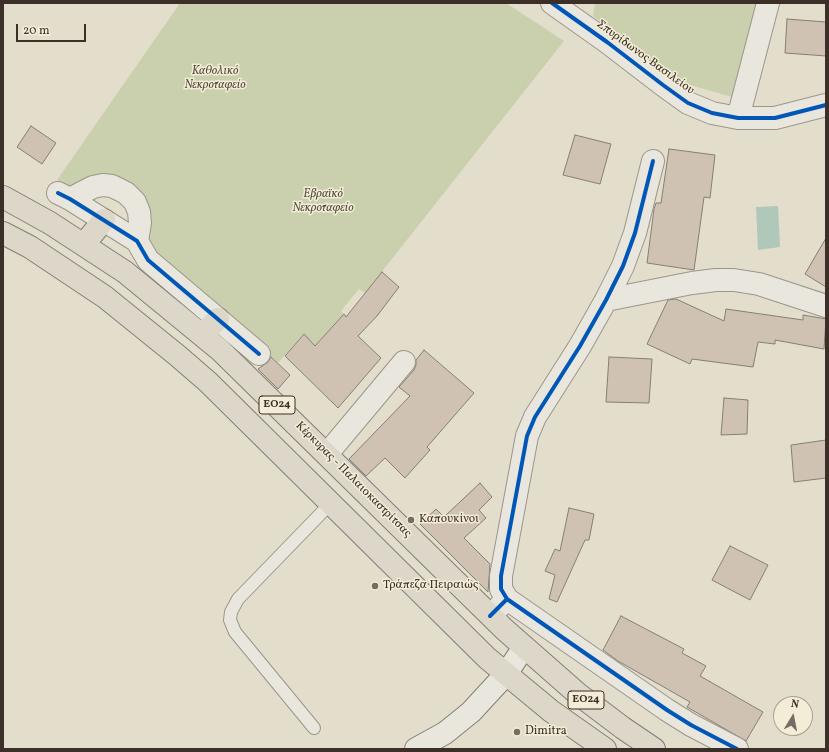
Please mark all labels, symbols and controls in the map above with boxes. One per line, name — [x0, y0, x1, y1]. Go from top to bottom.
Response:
scale bar — [18, 16, 88, 42]
street label: Σπυρίδωνος Βασιλείου — [593, 18, 697, 98]
text: 20 m — [23, 23, 50, 39]
park label: Καθολικό Νεκροταφείο — [184, 65, 246, 93]
park label: Εβραϊκό Νεκροταφείο — [292, 188, 354, 216]
road number: ΕΟ24 — [259, 396, 295, 414]
street label: Κέρκυρας - Παλαιοκαστρίτσας — [292, 419, 414, 541]
place label: Καπουκίνοι — [419, 513, 479, 527]
marker: Καπουκίνοι — [406, 515, 416, 525]
place label: Τράπεζα Πειραιώς — [383, 579, 478, 593]
marker: Τράπεζα Πειραιώς — [370, 581, 380, 591]
road number: ΕΟ24 — [568, 691, 604, 709]
north arrow — [773, 696, 813, 736]
text: N — [790, 697, 800, 713]
place label: Dimitra — [525, 725, 567, 739]
marker: Dimitra — [512, 727, 522, 737]

